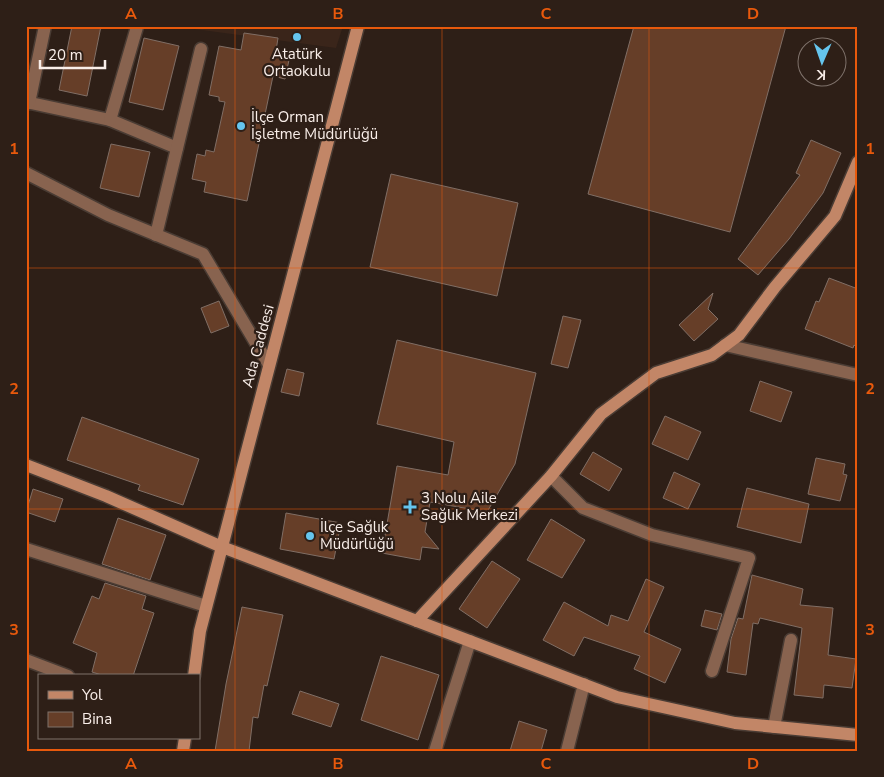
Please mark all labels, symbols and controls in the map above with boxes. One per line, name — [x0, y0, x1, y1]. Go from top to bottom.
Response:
text: A — [125, 3, 137, 25]
text: B — [332, 3, 344, 25]
text: C — [541, 3, 552, 25]
text: D — [747, 3, 759, 25]
marker: Atatürk Ortaokulu — [291, 31, 303, 43]
scale bar — [40, 38, 105, 70]
north arrow — [796, 38, 846, 88]
place label: Atatürk Ortaokulu — [263, 44, 331, 81]
text: 20 m — [48, 45, 83, 65]
text: K — [816, 65, 827, 84]
place label: İlçe Orman İşletme Müdürlüğü — [251, 107, 378, 144]
marker: İlçe Orman İşletme Müdürlüğü — [235, 120, 247, 132]
text: 1 — [9, 138, 19, 160]
text: 1 — [865, 138, 875, 160]
street label: Ada Caddesi — [237, 302, 279, 390]
text: 2 — [9, 378, 19, 400]
text: 2 — [865, 378, 875, 400]
place label: 3 Nolu Aile Sağlık Merkezi — [421, 488, 518, 525]
marker: 3 Nolu Aile Sağlık Merkezi — [403, 500, 417, 514]
place label: İlçe Sağlık Müdürlüğü — [320, 517, 394, 554]
marker: İlçe Sağlık Müdürlüğü — [304, 530, 316, 542]
text: 3 — [9, 619, 19, 641]
text: 3 — [865, 619, 875, 641]
legend — [38, 674, 200, 740]
text: Yol — [81, 685, 103, 705]
text: Bina — [82, 709, 112, 729]
text: A — [125, 753, 137, 775]
text: B — [332, 753, 344, 775]
text: C — [541, 753, 552, 775]
text: D — [747, 753, 759, 775]

